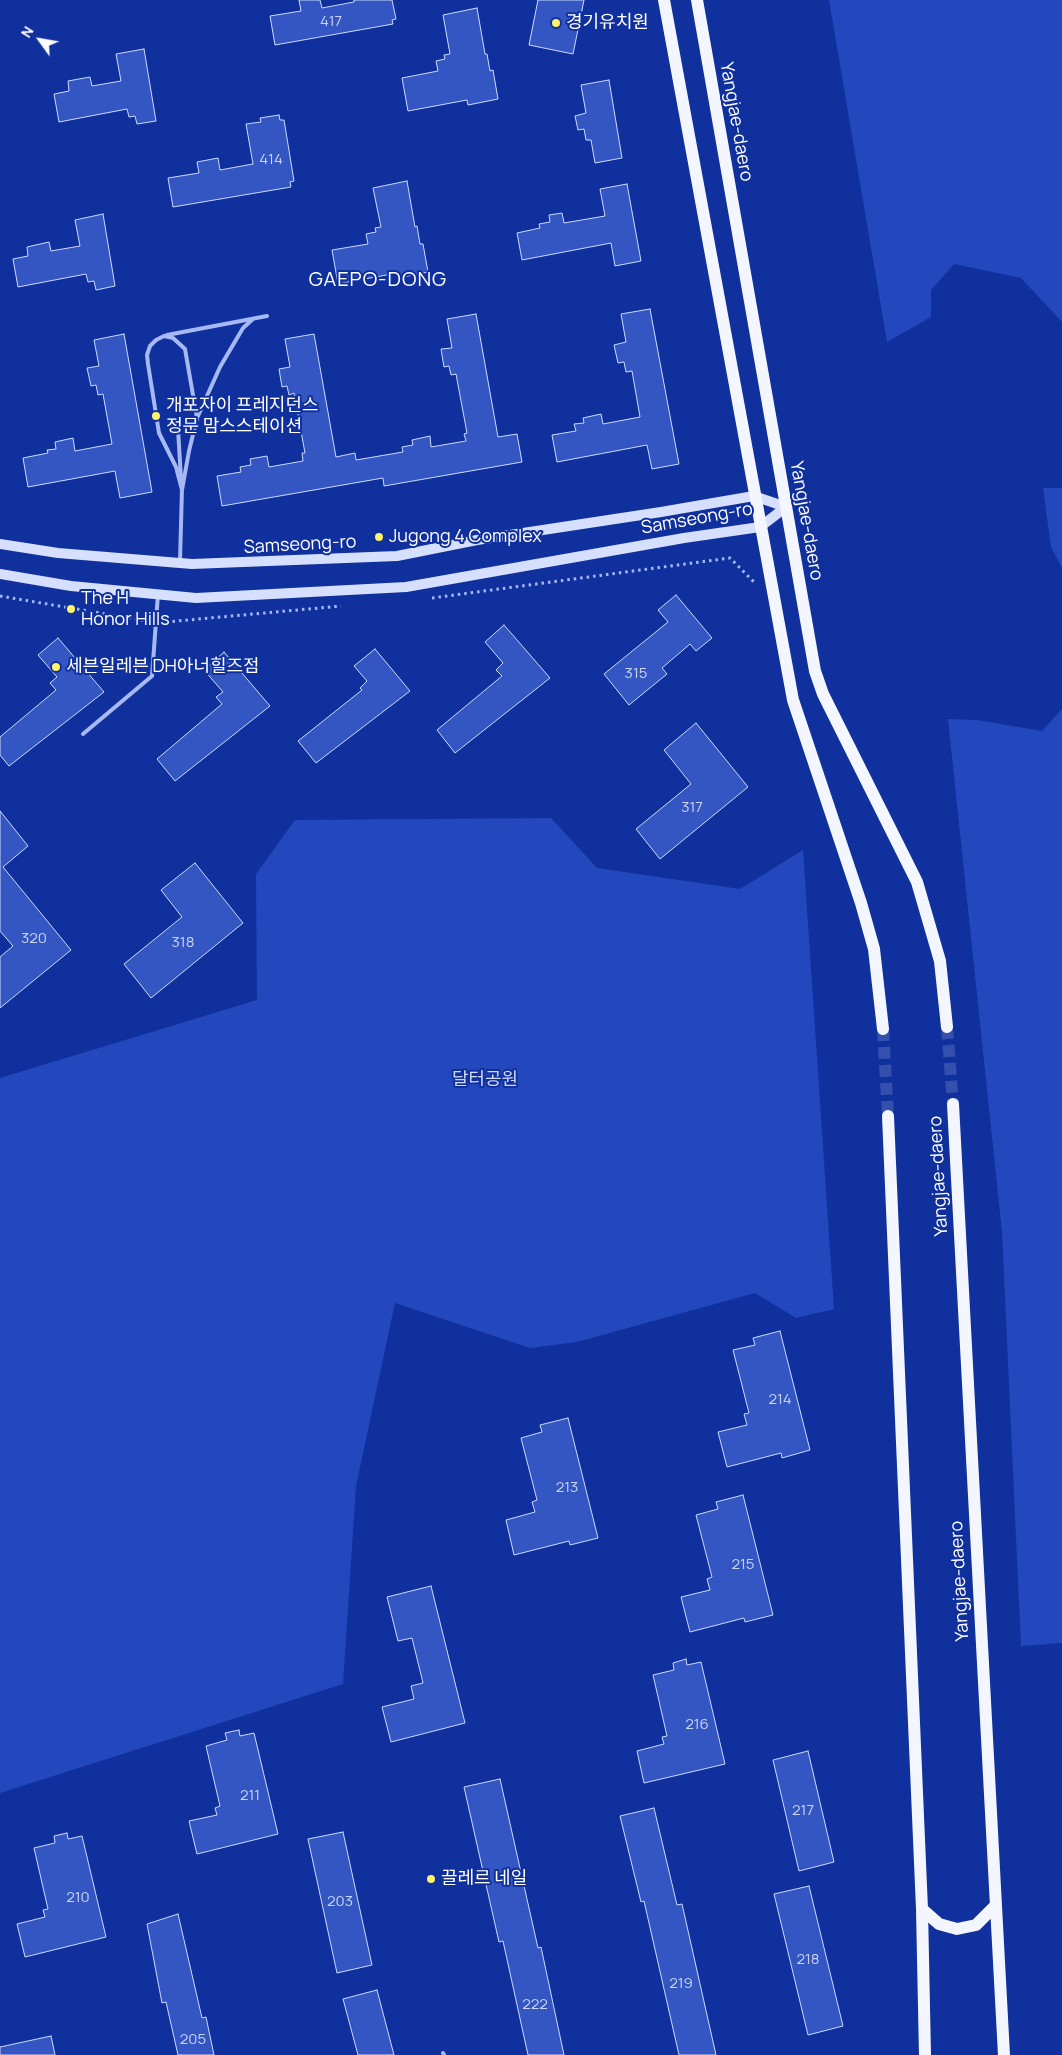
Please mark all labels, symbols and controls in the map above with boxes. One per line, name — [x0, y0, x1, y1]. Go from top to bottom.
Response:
place label: 경기유치원 — [566, 12, 649, 34]
house number: 417 — [320, 13, 342, 31]
north arrow — [15, 15, 65, 65]
marker: 경기유치원 — [550, 17, 562, 29]
text: N — [16, 22, 38, 41]
street label: Yangjae-daero — [715, 61, 757, 183]
house number: 414 — [259, 151, 283, 169]
district label: GAEPO-DONG — [308, 268, 448, 292]
place label: 개포자이 프레지던스 정문 맘스스테이션 — [166, 395, 319, 438]
marker: 개포자이 프레지던스 정문 맘스스테이션 — [150, 410, 162, 422]
street label: Yangjae-daero — [785, 460, 827, 582]
street label: Samseong-ro — [640, 499, 754, 539]
place label: Jugong 4 Complex — [389, 526, 542, 548]
street label: Samseong-ro — [243, 531, 357, 559]
marker: Jugong 4 Complex — [373, 531, 385, 543]
place label: The H Honor Hills — [81, 588, 170, 630]
marker: The H Honor Hills — [65, 603, 77, 615]
place label: 세븐일레븐 DH아너힐즈점 — [66, 656, 260, 678]
marker: 세븐일레븐 DH아너힐즈점 — [50, 661, 62, 673]
house number: 315 — [625, 665, 647, 683]
house number: 317 — [681, 799, 703, 817]
house number: 320 — [21, 930, 47, 948]
house number: 318 — [172, 934, 194, 952]
park label: 달터공원 — [452, 1069, 518, 1091]
street label: Yangjae-daero — [925, 1115, 953, 1237]
house number: 214 — [768, 1391, 792, 1409]
house number: 213 — [556, 1479, 578, 1497]
street label: Yangjae-daero — [946, 1520, 974, 1642]
house number: 215 — [731, 1556, 755, 1574]
house number: 216 — [685, 1716, 709, 1734]
house number: 211 — [240, 1787, 260, 1805]
house number: 217 — [792, 1802, 814, 1820]
place label: 끌레르 네일 — [441, 1868, 527, 1890]
marker: 끌레르 네일 — [425, 1873, 437, 1885]
house number: 210 — [66, 1889, 90, 1907]
house number: 203 — [327, 1893, 353, 1911]
house number: 218 — [796, 1951, 820, 1969]
house number: 219 — [669, 1975, 693, 1993]
house number: 222 — [522, 1996, 548, 2014]
house number: 205 — [180, 2031, 206, 2049]

